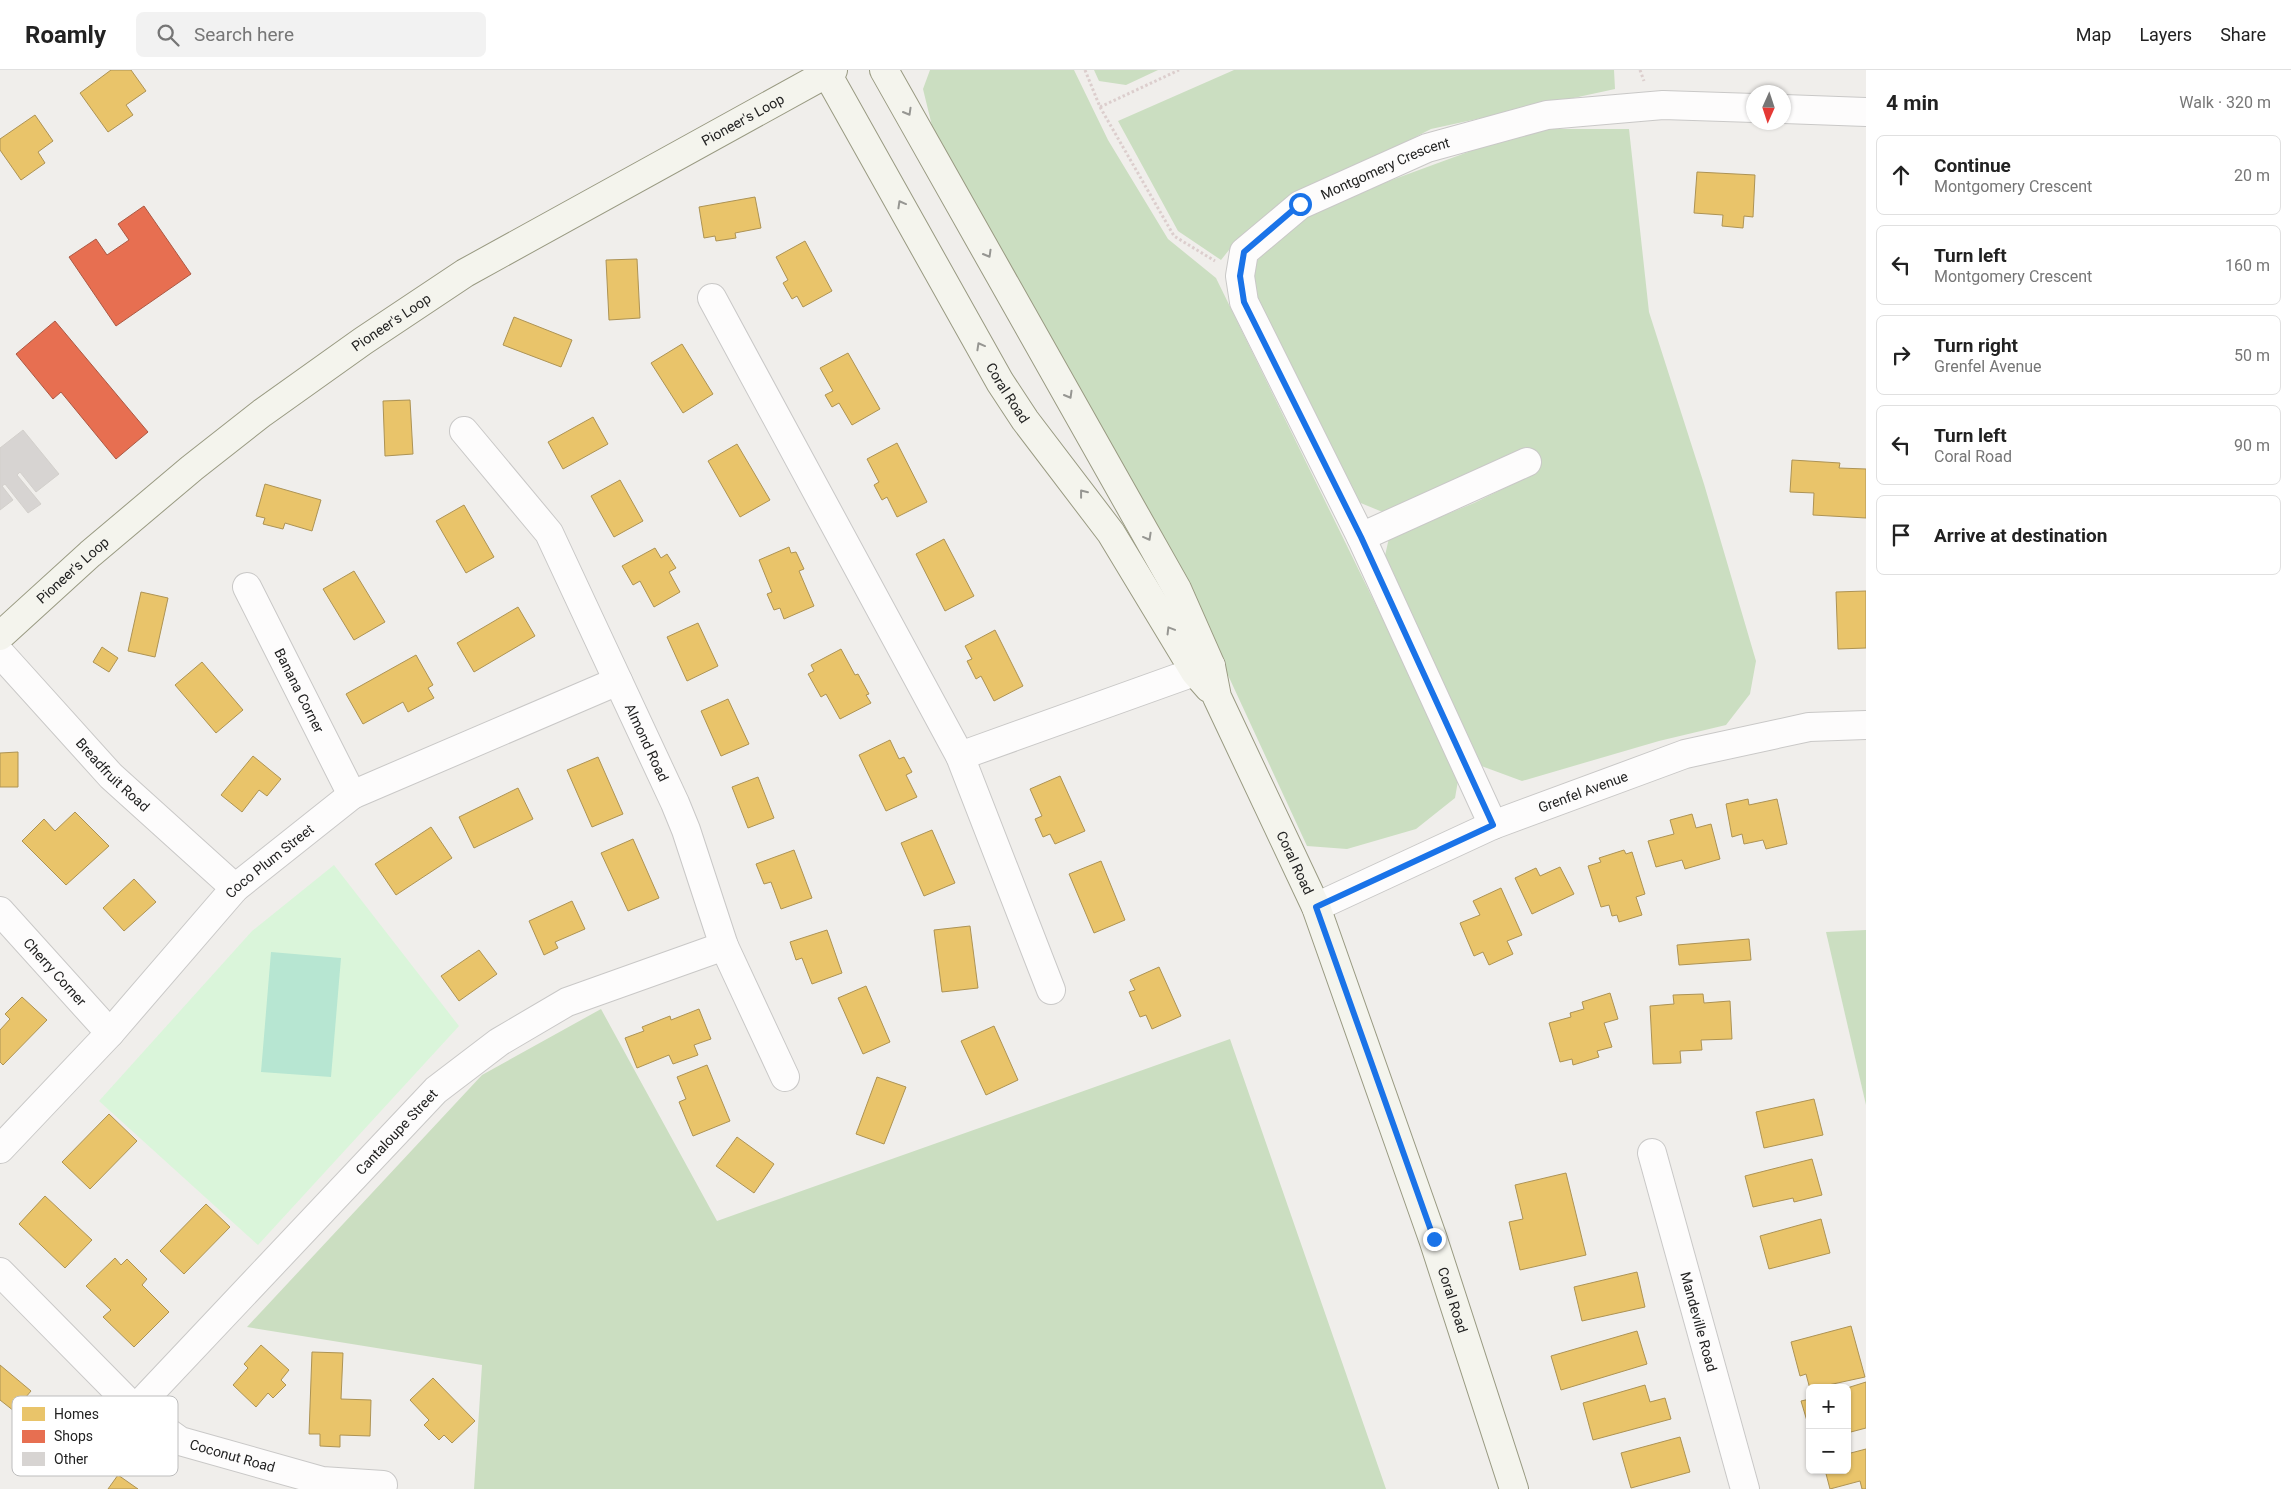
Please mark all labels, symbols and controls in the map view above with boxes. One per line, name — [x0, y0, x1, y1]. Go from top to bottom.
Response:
search box — [136, 12, 486, 57]
text: Roamly — [25, 21, 106, 49]
icon: search — [154, 21, 182, 49]
text: Search here — [194, 23, 294, 46]
text: Map — [2076, 24, 2111, 45]
text: Layers — [2139, 24, 2192, 45]
text: Share — [2220, 24, 2266, 45]
north arrow — [1746, 85, 1791, 130]
street label: Pioneer's Loop — [699, 91, 787, 149]
text: 4 min — [1886, 91, 1939, 115]
text: Walk · 320 m — [2179, 93, 2271, 112]
one-way arrow — [902, 107, 912, 116]
street label: Montgomery Crescent — [1318, 134, 1452, 203]
text: Continue — [1934, 154, 2011, 177]
icon: ahead — [1887, 161, 1915, 189]
text: 20 m — [2234, 166, 2270, 185]
text: Montgomery Crescent — [1934, 177, 2092, 196]
route start — [1289, 193, 1312, 216]
one-way arrow — [897, 200, 907, 209]
text: Turn left — [1934, 244, 2007, 267]
one-way arrow — [982, 248, 992, 257]
icon: left — [1887, 251, 1915, 279]
text: 160 m — [2225, 256, 2270, 275]
text: Montgomery Crescent — [1934, 267, 2092, 286]
street label: Pioneer's Loop — [349, 290, 434, 355]
text: Turn right — [1934, 334, 2018, 357]
icon: right — [1887, 341, 1915, 369]
one-way arrow — [976, 342, 986, 351]
text: 50 m — [2234, 346, 2270, 365]
text: Grenfel Avenue — [1934, 357, 2042, 376]
street label: Coral Road — [983, 360, 1033, 426]
one-way arrow — [1062, 390, 1072, 399]
text: Turn left — [1934, 424, 2007, 447]
icon: left — [1887, 431, 1915, 459]
text: 90 m — [2234, 436, 2270, 455]
text: Coral Road — [1934, 447, 2012, 466]
one-way arrow — [1080, 489, 1089, 499]
icon: arrive — [1887, 521, 1915, 549]
text: Arrive at destination — [1934, 524, 2107, 547]
one-way arrow — [1142, 532, 1152, 541]
street label: Pioneer's Loop — [33, 534, 112, 607]
one-way arrow — [1166, 627, 1176, 636]
street label: Banana Corner — [271, 646, 327, 736]
street label: Almond Road — [622, 701, 672, 784]
street label: Breadfruit Road — [73, 735, 153, 815]
street label: Grenfel Avenue — [1536, 768, 1630, 816]
street label: Coco Plum Street — [222, 820, 317, 901]
street label: Coral Road — [1273, 828, 1317, 897]
street label: Cherry Corner — [20, 935, 90, 1009]
street label: Cantaloupe Street — [352, 1086, 441, 1178]
route end — [1423, 1228, 1446, 1251]
street label: Coral Road — [1435, 1265, 1471, 1335]
street label: Mandeville Road — [1677, 1270, 1720, 1373]
map controls — [1806, 1384, 1851, 1474]
button: + — [1806, 1384, 1851, 1429]
legend — [12, 1396, 178, 1476]
text: Homes — [54, 1406, 99, 1422]
text: Shops — [54, 1428, 93, 1444]
button: − — [1806, 1429, 1851, 1474]
street label: Coconut Road — [188, 1436, 277, 1475]
text: Other — [54, 1451, 88, 1467]

